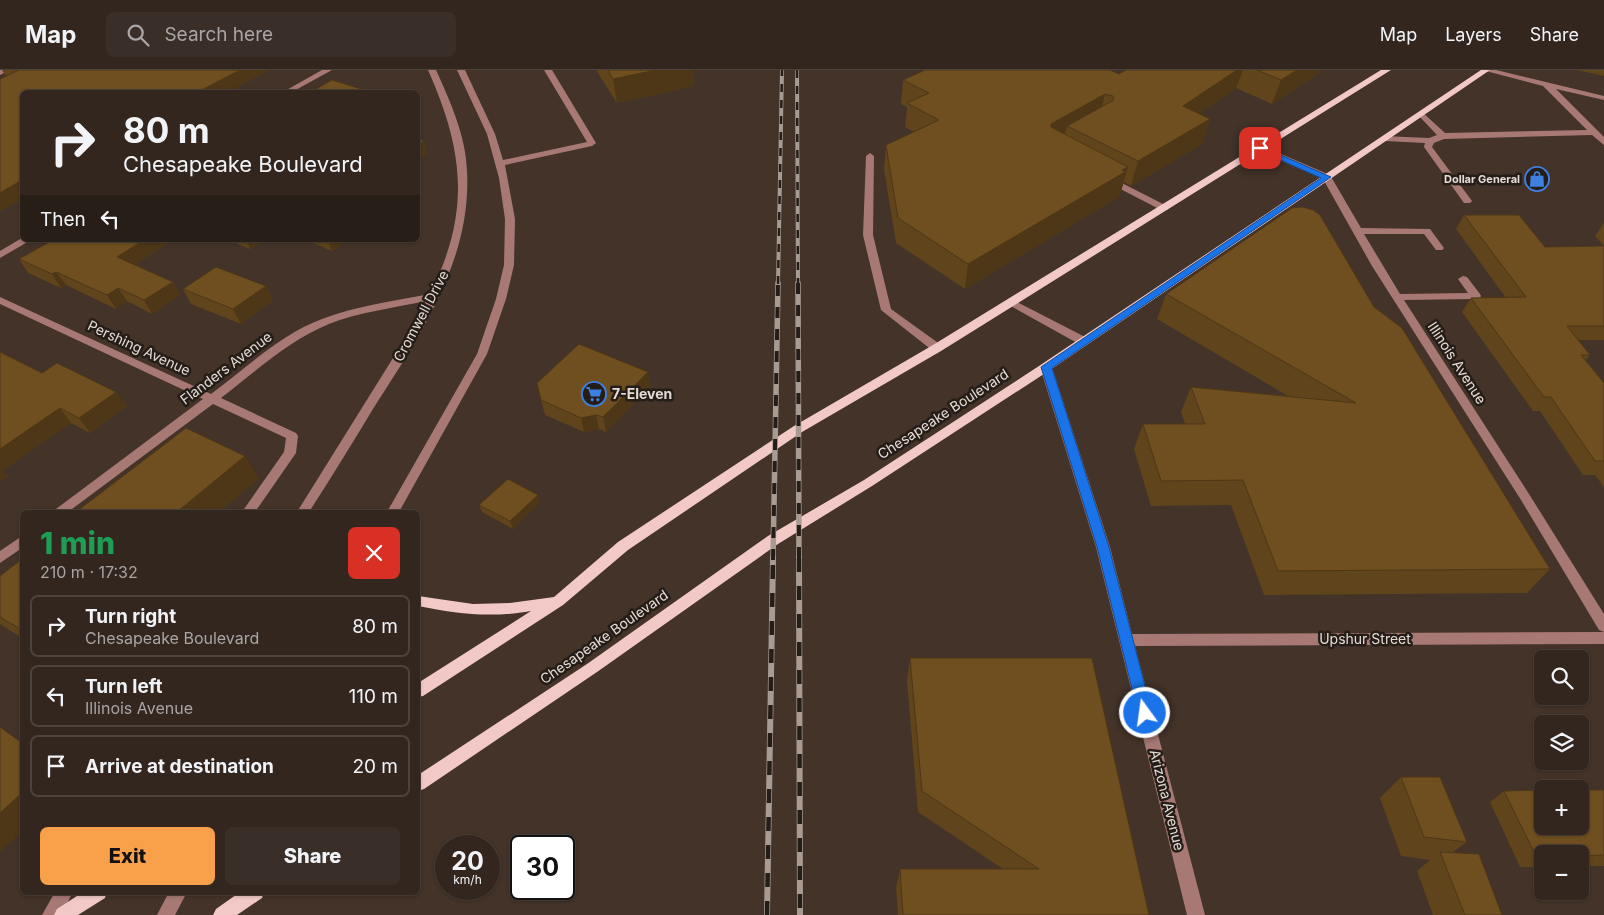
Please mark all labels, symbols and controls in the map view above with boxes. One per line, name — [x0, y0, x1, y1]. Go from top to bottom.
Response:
search box — [106, 12, 456, 57]
text: Map — [25, 20, 76, 49]
icon: search — [124, 21, 152, 49]
text: Search here — [164, 23, 273, 46]
text: Map — [1380, 24, 1417, 45]
text: Layers — [1445, 24, 1502, 45]
text: Share — [1530, 24, 1579, 45]
text: 80 m — [123, 109, 210, 151]
icon: right — [40, 110, 105, 175]
pin — [1239, 127, 1281, 169]
icon: arrive — [1246, 134, 1274, 162]
text: Chesapeake Boulevard — [123, 151, 363, 177]
shop icon: Dollar General — [1524, 166, 1550, 192]
place label: Dollar General — [1444, 172, 1520, 186]
icon: left — [96, 205, 124, 233]
text: Then — [40, 208, 86, 231]
street label: Cromwell Drive — [389, 267, 452, 364]
street label: Pershing Avenue — [85, 316, 193, 379]
street label: Illinois Avenue — [1425, 318, 1490, 407]
street label: Flanders Avenue — [177, 328, 275, 408]
street label: Chesapeake Boulevard — [874, 365, 1011, 462]
supermarket icon: 7-Eleven — [581, 381, 607, 407]
place label: 7-Eleven — [612, 385, 672, 402]
text: 1 min — [40, 525, 115, 561]
button: close — [348, 527, 400, 579]
text: 210 m · 17:32 — [40, 562, 138, 582]
street label: Chesapeake Boulevard — [536, 586, 671, 687]
text: Turn right — [85, 605, 176, 628]
icon: right — [42, 612, 70, 640]
text: 80 m — [352, 615, 398, 638]
text: Chesapeake Boulevard — [85, 628, 259, 648]
street label: Upshur Street — [1319, 630, 1411, 647]
map controls — [1534, 650, 1589, 900]
button: search — [1534, 650, 1589, 705]
text: Turn left — [85, 675, 163, 698]
icon: left — [42, 682, 70, 710]
text: 110 m — [349, 685, 398, 708]
position arrow — [1118, 686, 1170, 738]
text: Illinois Avenue — [85, 698, 193, 718]
button: layers — [1534, 715, 1589, 770]
street label: Arizona Avenue — [1147, 748, 1188, 852]
icon: arrive — [42, 752, 70, 780]
text: Arrive at destination — [85, 755, 274, 778]
text: 20 m — [352, 755, 398, 778]
button: + — [1534, 780, 1589, 835]
button: Exit — [40, 827, 215, 885]
button: Share — [225, 827, 400, 885]
speed limit sign: 30 — [510, 835, 575, 900]
button: − — [1534, 845, 1589, 900]
text: 20 — [451, 846, 484, 876]
text: km/h — [453, 872, 482, 887]

